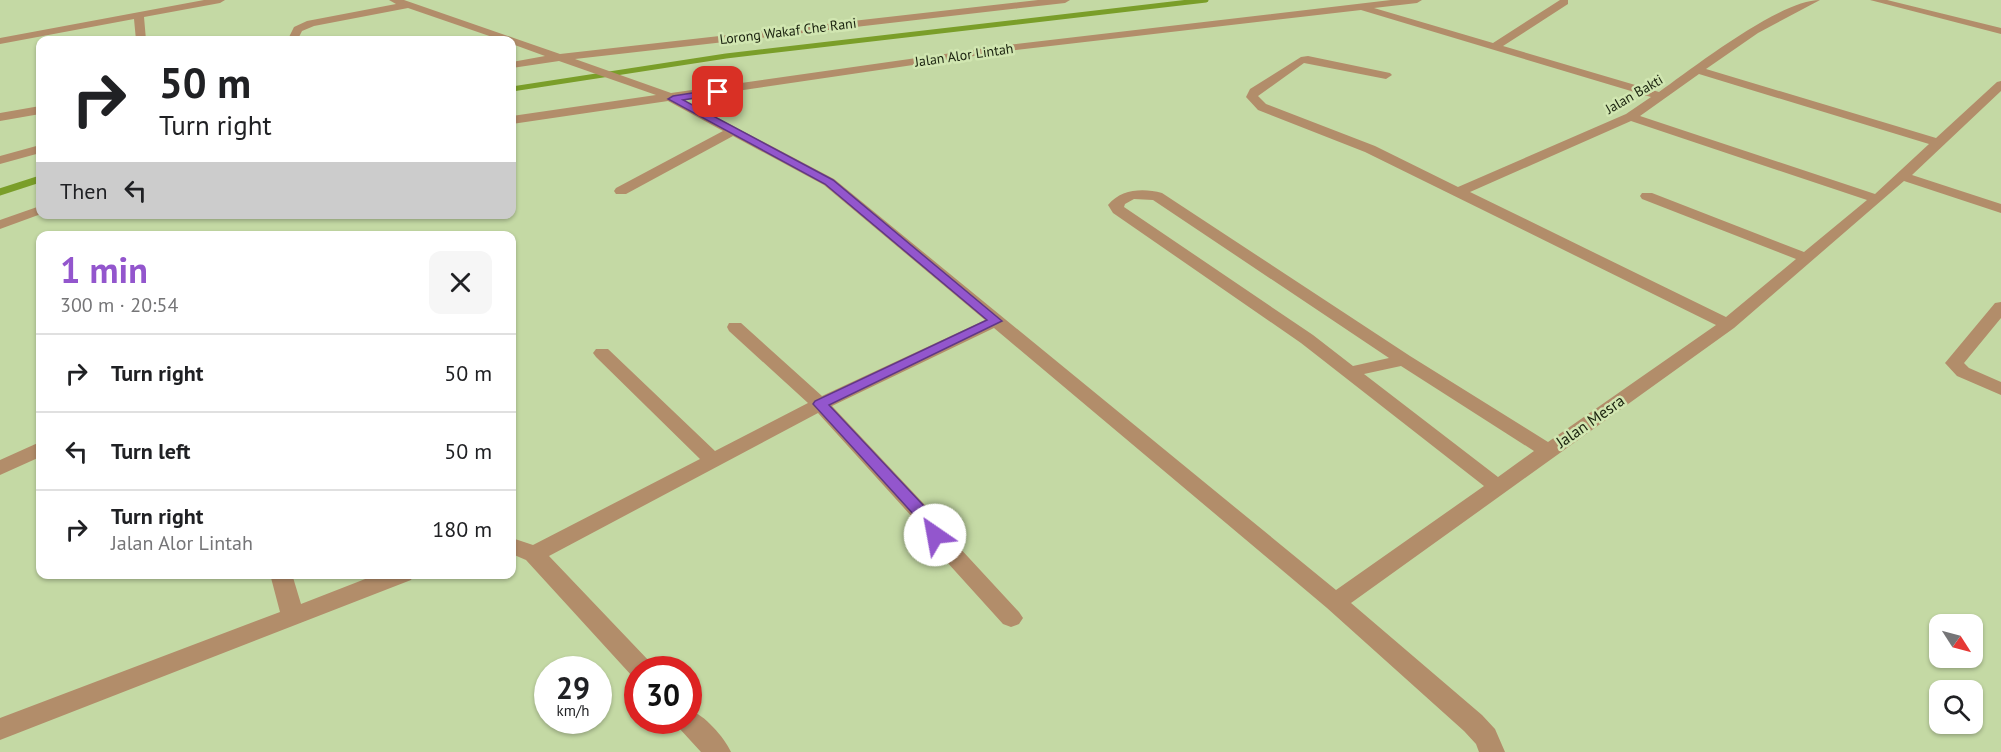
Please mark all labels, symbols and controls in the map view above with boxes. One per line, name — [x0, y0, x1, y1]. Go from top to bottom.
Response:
street label: Lorong Wakaf Che Rani — [719, 14, 857, 48]
street label: Jalan Alor Lintah — [913, 39, 1014, 71]
text: 50 m — [159, 55, 251, 110]
icon: right — [60, 60, 138, 138]
pin — [692, 66, 743, 117]
street label: Jalan Bakti — [1601, 70, 1666, 118]
icon: arrive — [701, 75, 734, 108]
text: Turn right — [159, 108, 272, 142]
icon: left — [119, 174, 152, 207]
text: Then — [60, 177, 107, 205]
text: 1 min — [60, 246, 148, 293]
button: close — [429, 251, 492, 314]
text: 300 m · 20:54 — [60, 292, 178, 318]
icon: right — [60, 357, 93, 390]
text: Turn right — [111, 359, 203, 387]
text: 50 m — [444, 359, 492, 387]
street label: Jalan Mesra — [1551, 390, 1628, 452]
icon: left — [60, 435, 93, 468]
text: Turn left — [111, 437, 191, 465]
text: 50 m — [444, 437, 492, 465]
text: Turn right — [111, 502, 203, 530]
position arrow — [903, 503, 967, 567]
icon: right — [60, 513, 93, 546]
text: 180 m — [432, 515, 492, 543]
text: Jalan Alor Lintah — [111, 530, 253, 556]
north arrow — [1929, 614, 1983, 668]
map controls — [1929, 614, 1983, 734]
speed limit sign: 30 — [624, 656, 702, 734]
text: 29 — [556, 668, 590, 707]
button: search — [1929, 680, 1983, 734]
text: km/h — [557, 701, 589, 720]

